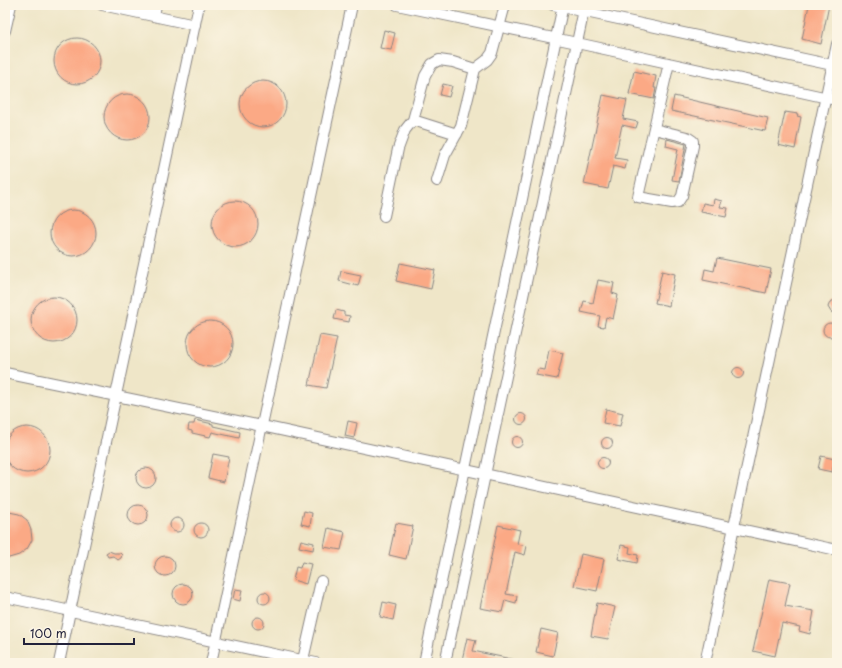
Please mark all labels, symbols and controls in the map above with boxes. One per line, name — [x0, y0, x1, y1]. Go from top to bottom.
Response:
scale bar — [24, 620, 134, 646]
text: 100 m — [30, 624, 67, 642]

